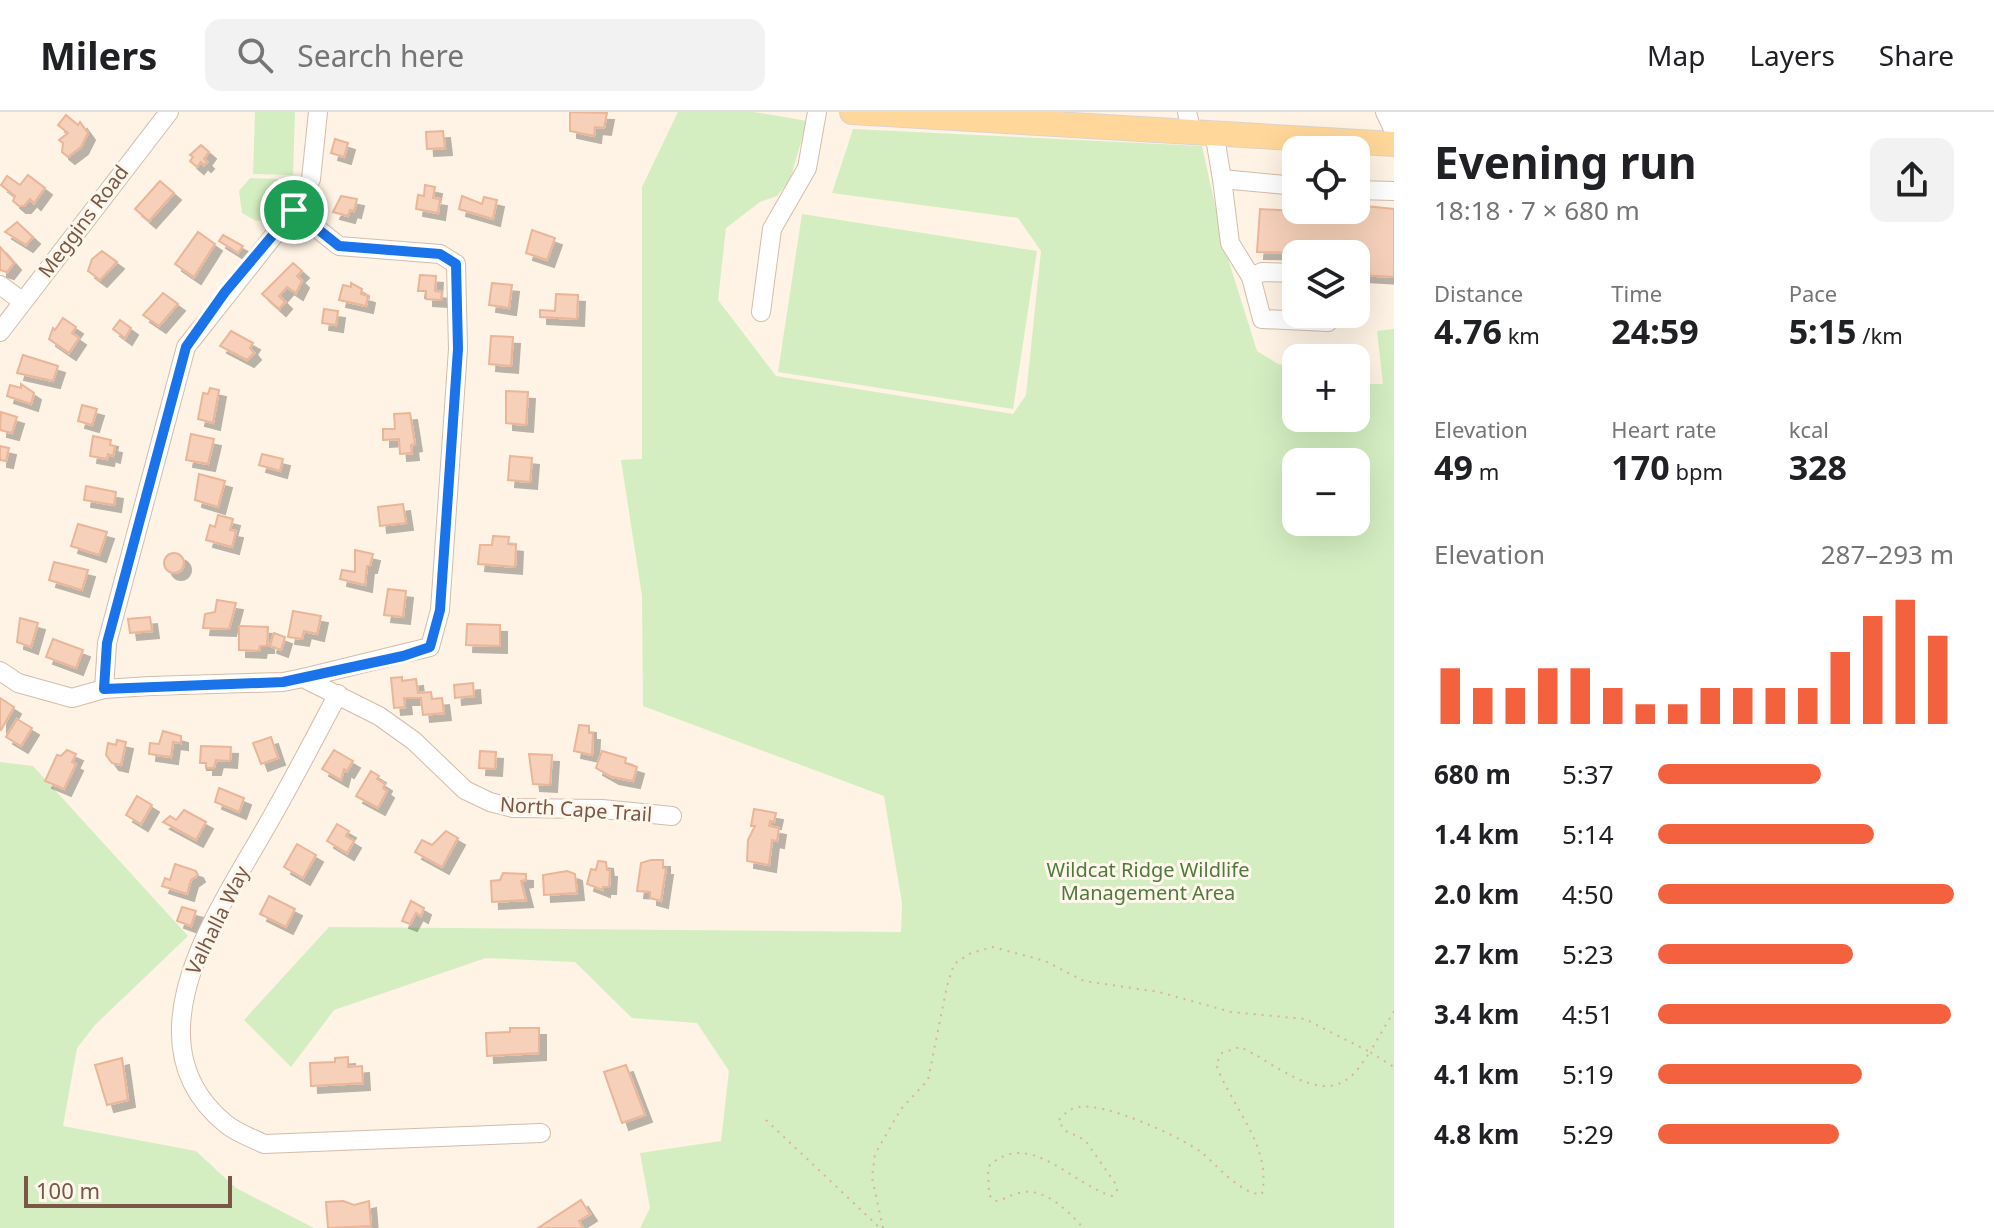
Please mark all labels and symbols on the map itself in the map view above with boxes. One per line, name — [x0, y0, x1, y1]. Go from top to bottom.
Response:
street label: Meggins Road — [32, 159, 134, 283]
pin — [260, 176, 328, 244]
street label: North Cape Trail — [499, 790, 653, 828]
park label: Wildcat Ridge Wildlife Management Area — [1047, 856, 1249, 906]
street label: Valhalla Way — [179, 860, 255, 979]
scale bar — [24, 1172, 232, 1208]

